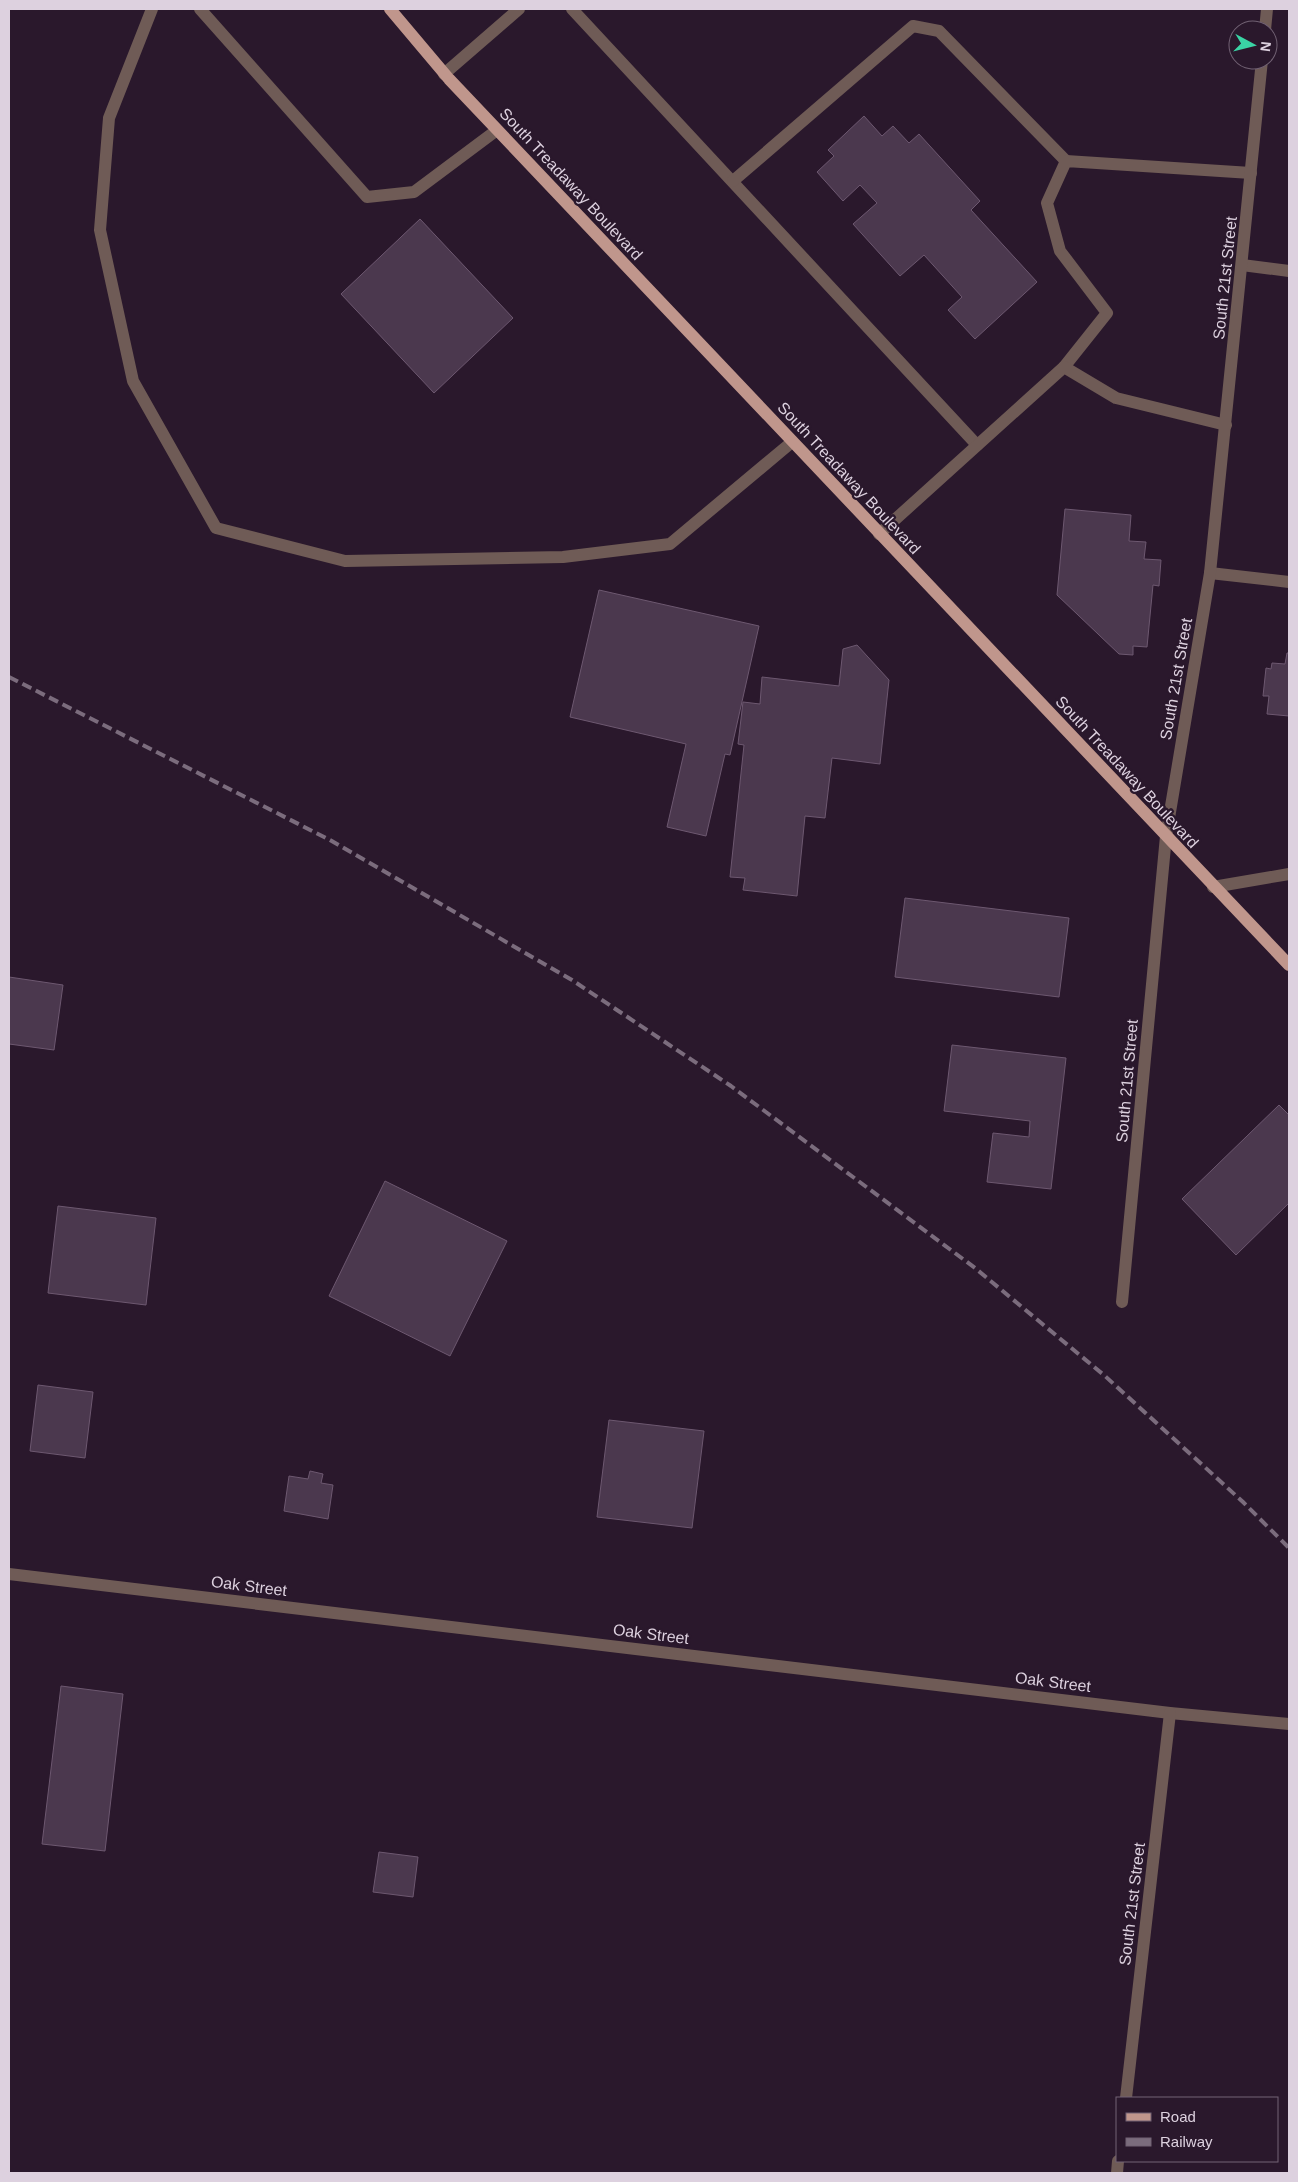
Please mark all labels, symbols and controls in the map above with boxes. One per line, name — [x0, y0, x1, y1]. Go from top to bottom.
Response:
north arrow — [1228, 20, 1278, 70]
text: N — [1257, 41, 1274, 53]
street label: South Treadaway Boulevard — [496, 105, 646, 263]
street label: South 21st Street — [1210, 215, 1240, 340]
street label: South Treadaway Boulevard — [774, 399, 924, 557]
street label: South 21st Street — [1157, 616, 1195, 741]
street label: South Treadaway Boulevard — [1052, 693, 1202, 851]
street label: South 21st Street — [1113, 1018, 1141, 1143]
street label: Oak Street — [210, 1573, 289, 1599]
street label: Oak Street — [612, 1621, 691, 1647]
street label: Oak Street — [1014, 1669, 1093, 1695]
street label: South 21st Street — [1116, 1841, 1148, 1966]
legend — [1116, 2097, 1278, 2162]
text: Road — [1160, 2108, 1196, 2125]
text: Railway — [1160, 2133, 1213, 2150]

